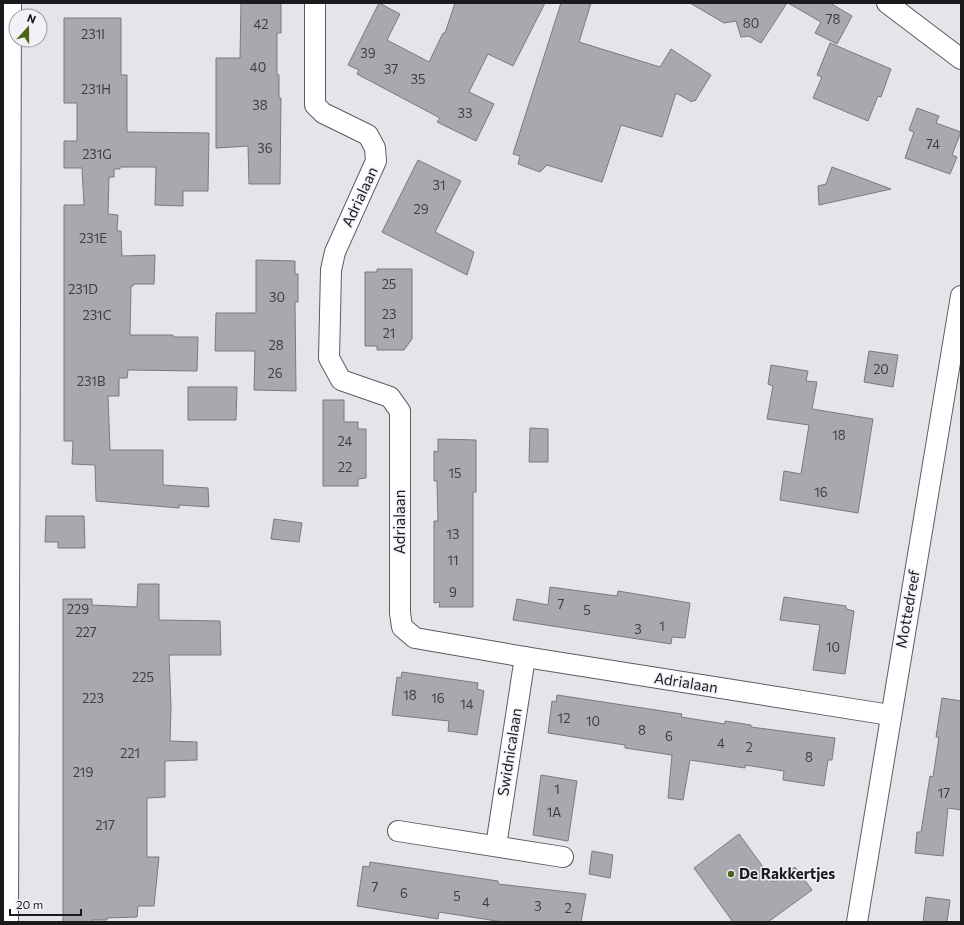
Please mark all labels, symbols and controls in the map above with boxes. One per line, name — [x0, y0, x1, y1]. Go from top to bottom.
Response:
north arrow — [8, 8, 48, 48]
text: N — [26, 11, 38, 26]
house number: 78 — [826, 11, 840, 27]
house number: 80 — [743, 15, 759, 31]
house number: 42 — [254, 16, 268, 32]
house number: 231I — [81, 26, 105, 42]
house number: 39 — [360, 45, 376, 61]
house number: 40 — [250, 59, 266, 75]
house number: 37 — [384, 61, 398, 77]
house number: 35 — [411, 71, 425, 87]
house number: 231H — [81, 81, 111, 97]
house number: 38 — [252, 97, 268, 113]
house number: 33 — [458, 105, 472, 121]
house number: 74 — [926, 136, 940, 152]
house number: 36 — [257, 140, 273, 156]
house number: 231G — [82, 146, 112, 162]
street label: Adrialaan — [337, 164, 381, 230]
house number: 31 — [433, 177, 445, 193]
house number: 29 — [413, 201, 429, 217]
house number: 231E — [79, 230, 107, 246]
house number: 25 — [382, 276, 396, 292]
house number: 231D — [68, 281, 98, 297]
house number: 30 — [269, 289, 285, 305]
house number: 23 — [382, 306, 396, 322]
house number: 231C — [82, 307, 112, 323]
house number: 21 — [383, 325, 395, 341]
house number: 28 — [268, 337, 284, 353]
house number: 20 — [873, 361, 889, 377]
house number: 26 — [267, 365, 283, 381]
house number: 231B — [77, 373, 105, 389]
house number: 18 — [832, 427, 846, 443]
house number: 24 — [338, 433, 353, 449]
house number: 22 — [338, 459, 352, 475]
house number: 15 — [448, 465, 462, 481]
house number: 16 — [814, 484, 828, 500]
street label: Adrialaan — [390, 490, 408, 554]
house number: 13 — [447, 526, 459, 542]
house number: 11 — [447, 552, 459, 568]
street label: Mottedreef — [891, 568, 923, 649]
house number: 9 — [449, 584, 457, 600]
house number: 7 — [558, 596, 565, 612]
house number: 229 — [67, 601, 89, 617]
house number: 5 — [583, 602, 591, 618]
house number: 1 — [659, 618, 665, 634]
house number: 3 — [634, 621, 642, 637]
house number: 227 — [75, 624, 97, 640]
house number: 10 — [826, 639, 840, 655]
street label: Adrialaan — [653, 668, 719, 696]
house number: 225 — [132, 669, 154, 685]
house number: 18 — [403, 687, 417, 703]
house number: 223 — [82, 690, 104, 706]
house number: 16 — [431, 690, 445, 706]
house number: 14 — [460, 696, 474, 712]
street label: Swidnicalaan — [493, 707, 525, 797]
house number: 12 — [558, 710, 570, 726]
house number: 10 — [586, 713, 600, 729]
house number: 8 — [638, 722, 646, 738]
house number: 6 — [665, 728, 673, 744]
house number: 4 — [717, 735, 725, 751]
house number: 2 — [745, 739, 753, 755]
house number: 221 — [120, 745, 140, 761]
house number: 8 — [805, 749, 813, 765]
house number: 219 — [73, 764, 93, 780]
house number: 1 — [554, 781, 560, 797]
house number: 17 — [938, 785, 950, 801]
house number: 1A — [547, 804, 561, 820]
house number: 217 — [95, 817, 115, 833]
place label: De Rakkertjes — [739, 864, 835, 882]
marker: De Rakkertjes — [726, 869, 736, 879]
house number: 7 — [372, 879, 379, 895]
house number: 6 — [400, 885, 408, 901]
house number: 5 — [453, 888, 461, 904]
scale bar — [10, 891, 81, 917]
house number: 4 — [482, 894, 490, 910]
text: 20 m — [16, 897, 43, 911]
house number: 3 — [534, 898, 542, 914]
house number: 2 — [564, 900, 572, 916]

